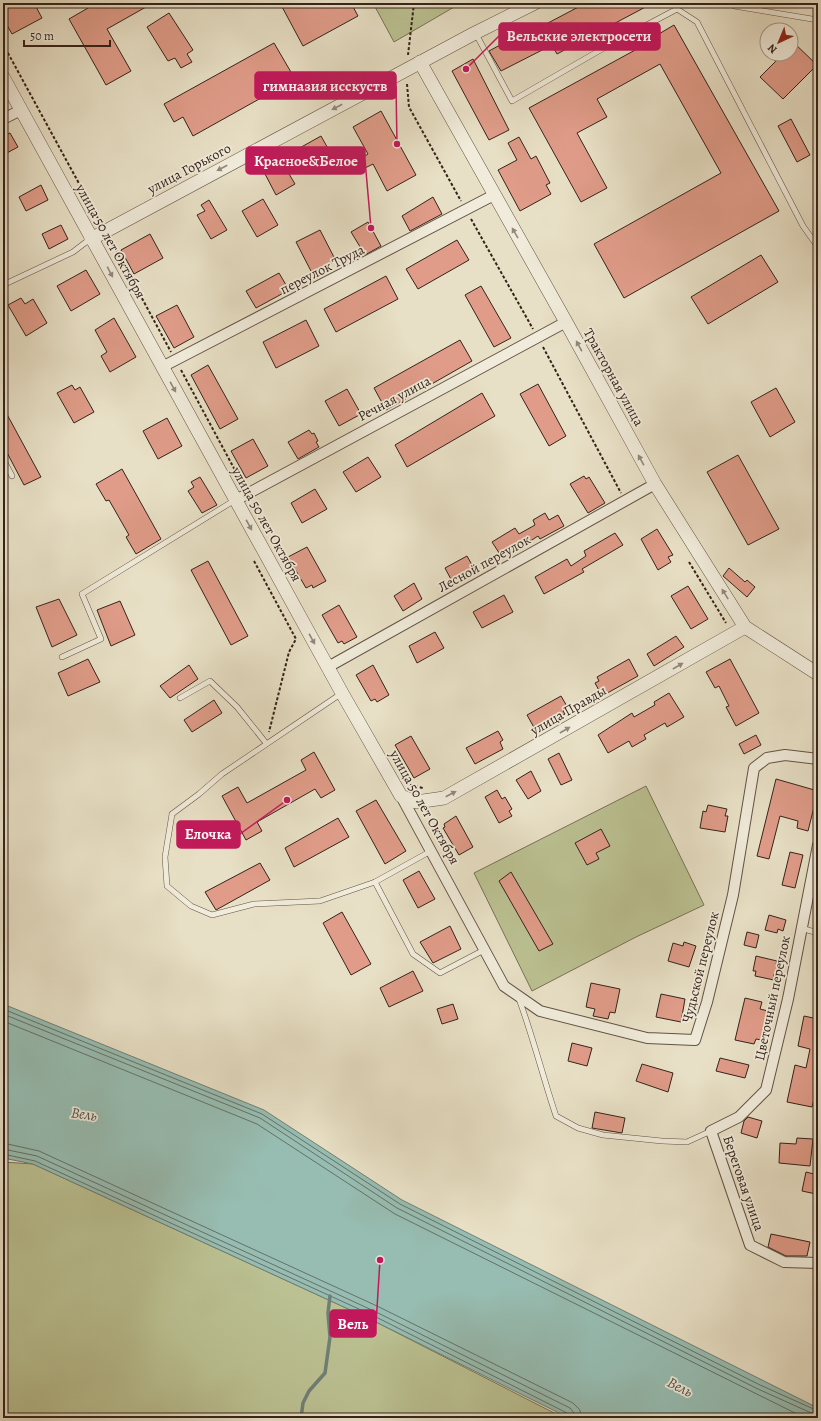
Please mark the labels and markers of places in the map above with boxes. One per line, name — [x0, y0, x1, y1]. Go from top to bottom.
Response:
callout: Вельские электросети — [499, 23, 660, 50]
callout: гимназия исскуств — [255, 72, 396, 99]
callout: Красное&Белое — [246, 147, 365, 174]
callout: Елочка — [177, 821, 240, 848]
callout: Вель — [330, 1310, 376, 1337]

